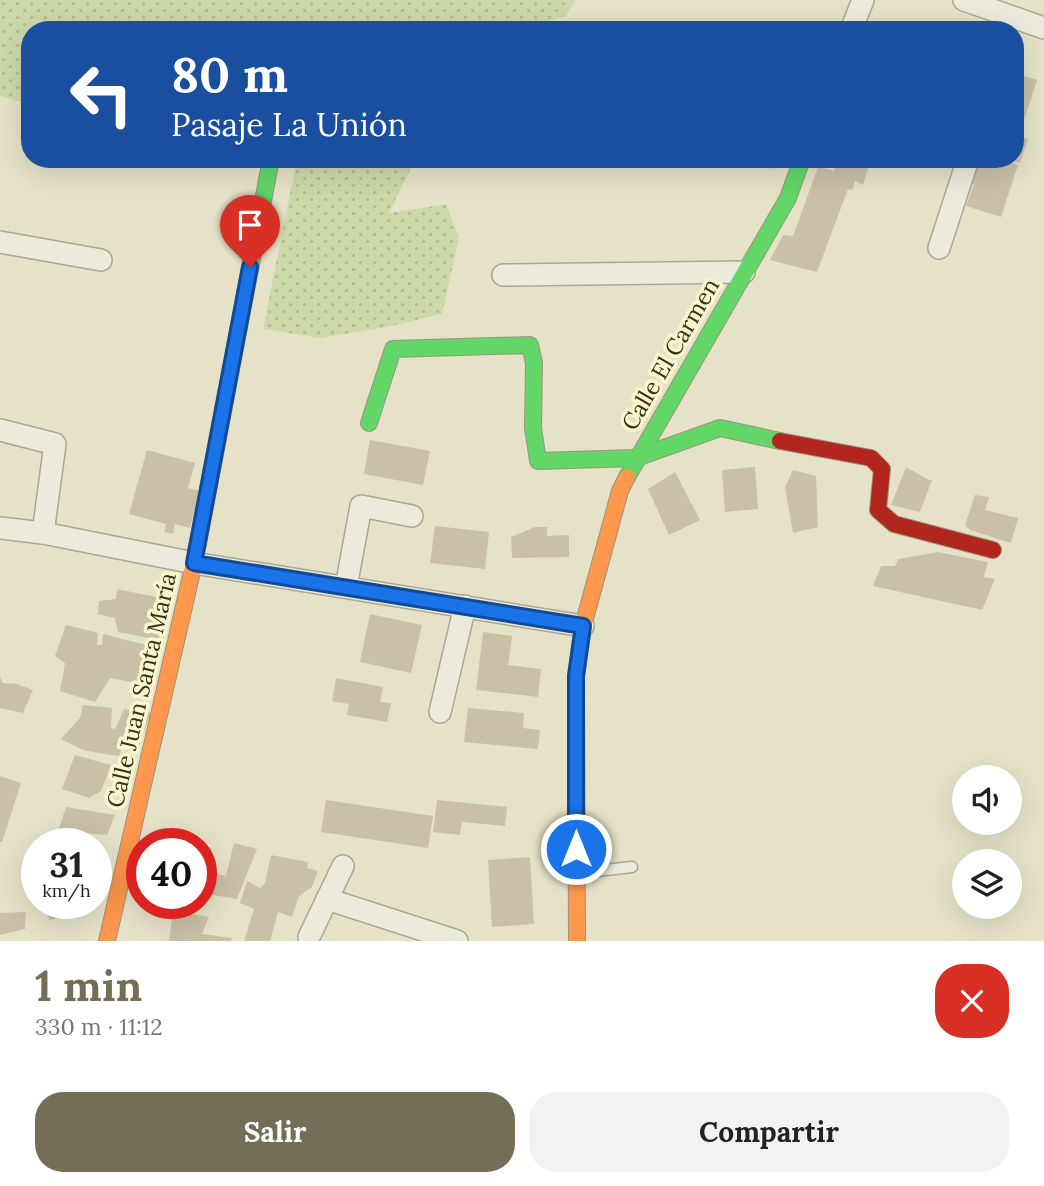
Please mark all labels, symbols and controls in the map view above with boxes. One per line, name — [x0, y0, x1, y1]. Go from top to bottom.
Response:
text: 80 m — [171, 43, 288, 105]
icon: left — [56, 49, 147, 140]
text: Pasaje La Unión — [171, 104, 407, 145]
pin — [220, 195, 280, 267]
icon: arrive — [231, 206, 269, 244]
street label: Calle El Carmen — [615, 273, 725, 435]
street label: Calle Juan Santa María — [100, 570, 182, 810]
map controls — [952, 765, 1022, 919]
button: sound — [952, 765, 1022, 835]
position arrow — [539, 812, 613, 886]
speed limit sign: 40 — [126, 828, 217, 919]
text: 31 — [50, 842, 83, 887]
button: layers — [952, 849, 1022, 919]
text: km/h — [42, 879, 91, 902]
text: 1 min — [35, 959, 142, 1013]
button: close — [935, 964, 1009, 1038]
text: 330 m · 11:12 — [35, 1012, 163, 1041]
button: Salir — [35, 1092, 515, 1172]
button: Compartir — [529, 1092, 1009, 1172]

